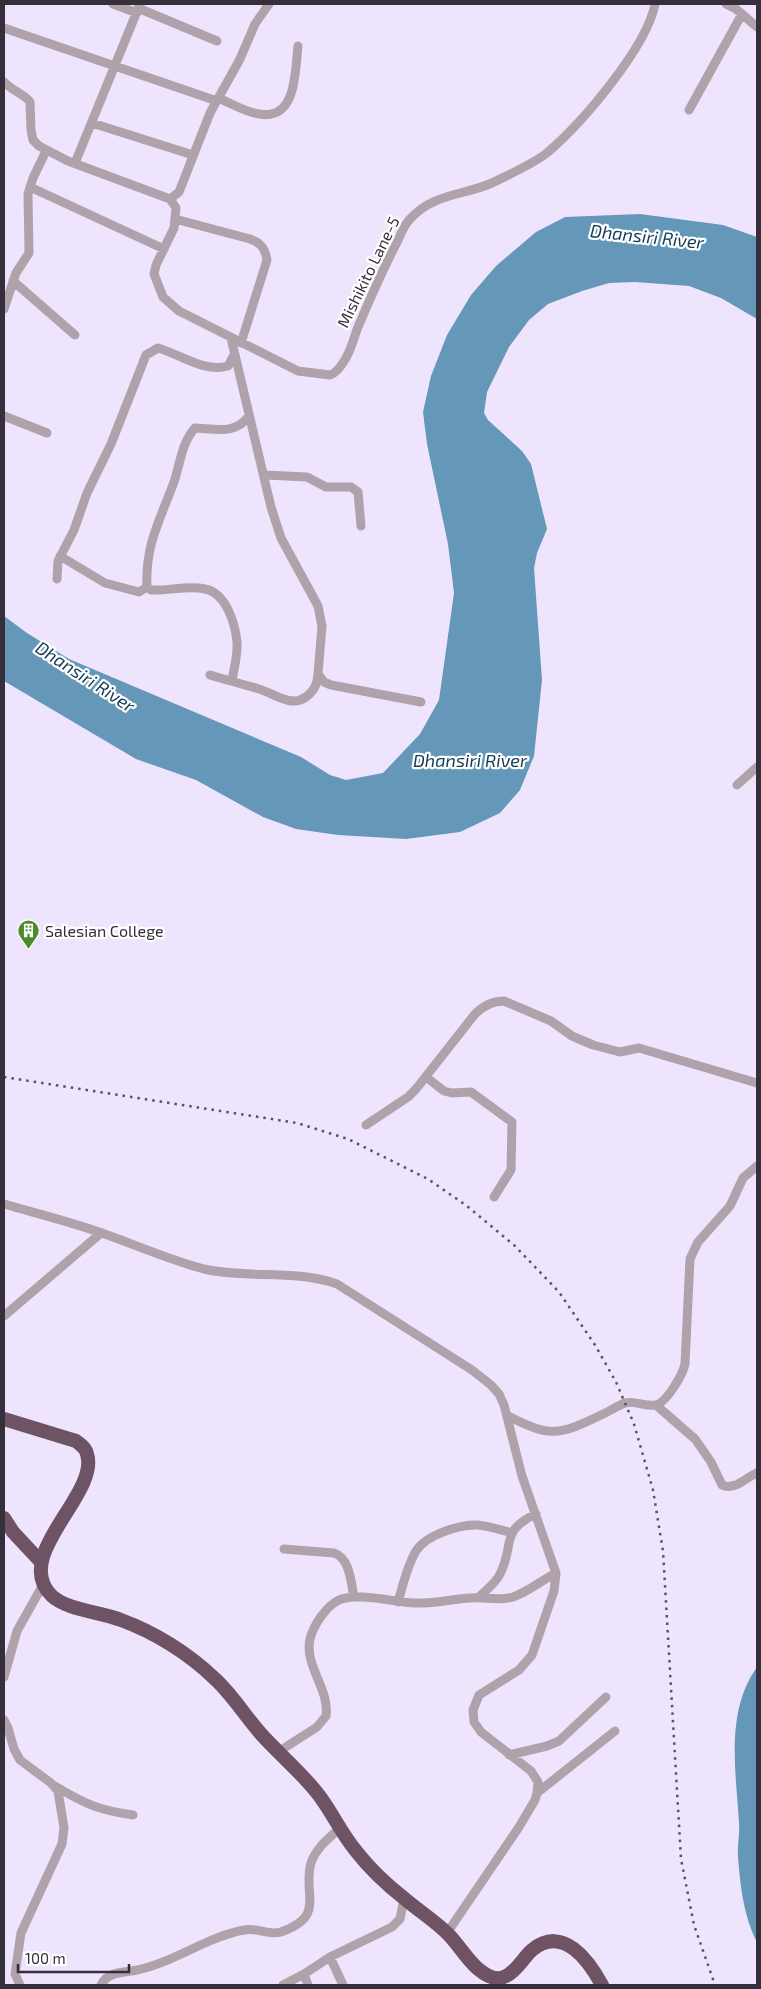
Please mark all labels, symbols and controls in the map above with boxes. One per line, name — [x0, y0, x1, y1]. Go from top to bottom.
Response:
street label: Mishikito Lane-5 — [333, 213, 403, 330]
water label: Dhansiri River — [589, 219, 706, 253]
water label: Dhansiri River — [32, 636, 140, 717]
water label: Dhansiri River — [413, 749, 528, 771]
building icon: Salesian College — [17, 919, 41, 950]
place label: Salesian College — [45, 921, 164, 940]
scale bar — [18, 1942, 129, 1974]
text: 100 m — [25, 1949, 66, 1967]

